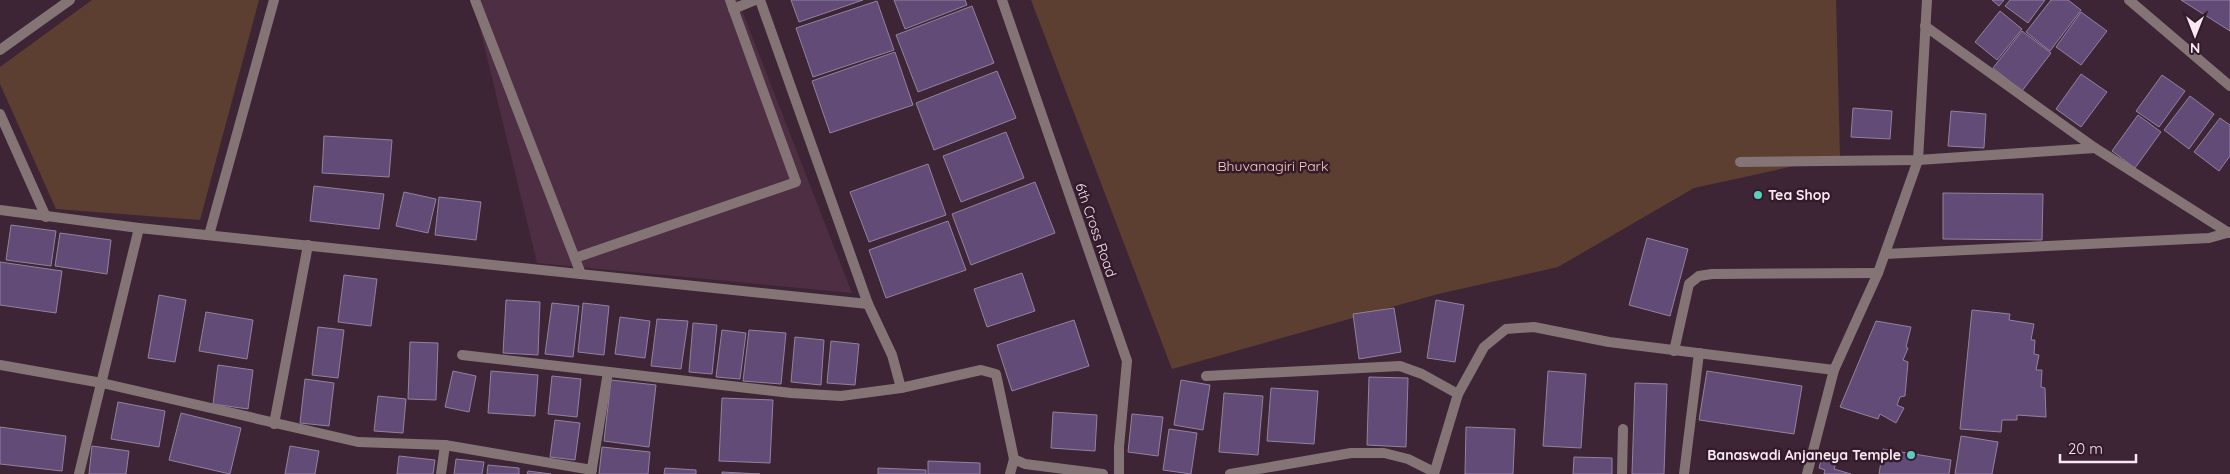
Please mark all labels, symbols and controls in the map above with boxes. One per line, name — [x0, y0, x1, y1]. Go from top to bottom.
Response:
north arrow — [2170, 10, 2220, 60]
text: N — [2190, 39, 2200, 57]
park label: Bhuvanagiri Park — [1217, 157, 1329, 175]
street label: 6th Cross Road — [1071, 181, 1121, 279]
place label: Tea Shop — [1768, 186, 1830, 204]
marker: Tea Shop — [1752, 189, 1764, 201]
scale bar — [2060, 432, 2136, 464]
text: 20 m — [2068, 439, 2103, 458]
place label: Banaswadi Anjaneya Temple — [1707, 446, 1901, 464]
marker: Banaswadi Anjaneya Temple — [1905, 449, 1917, 461]

